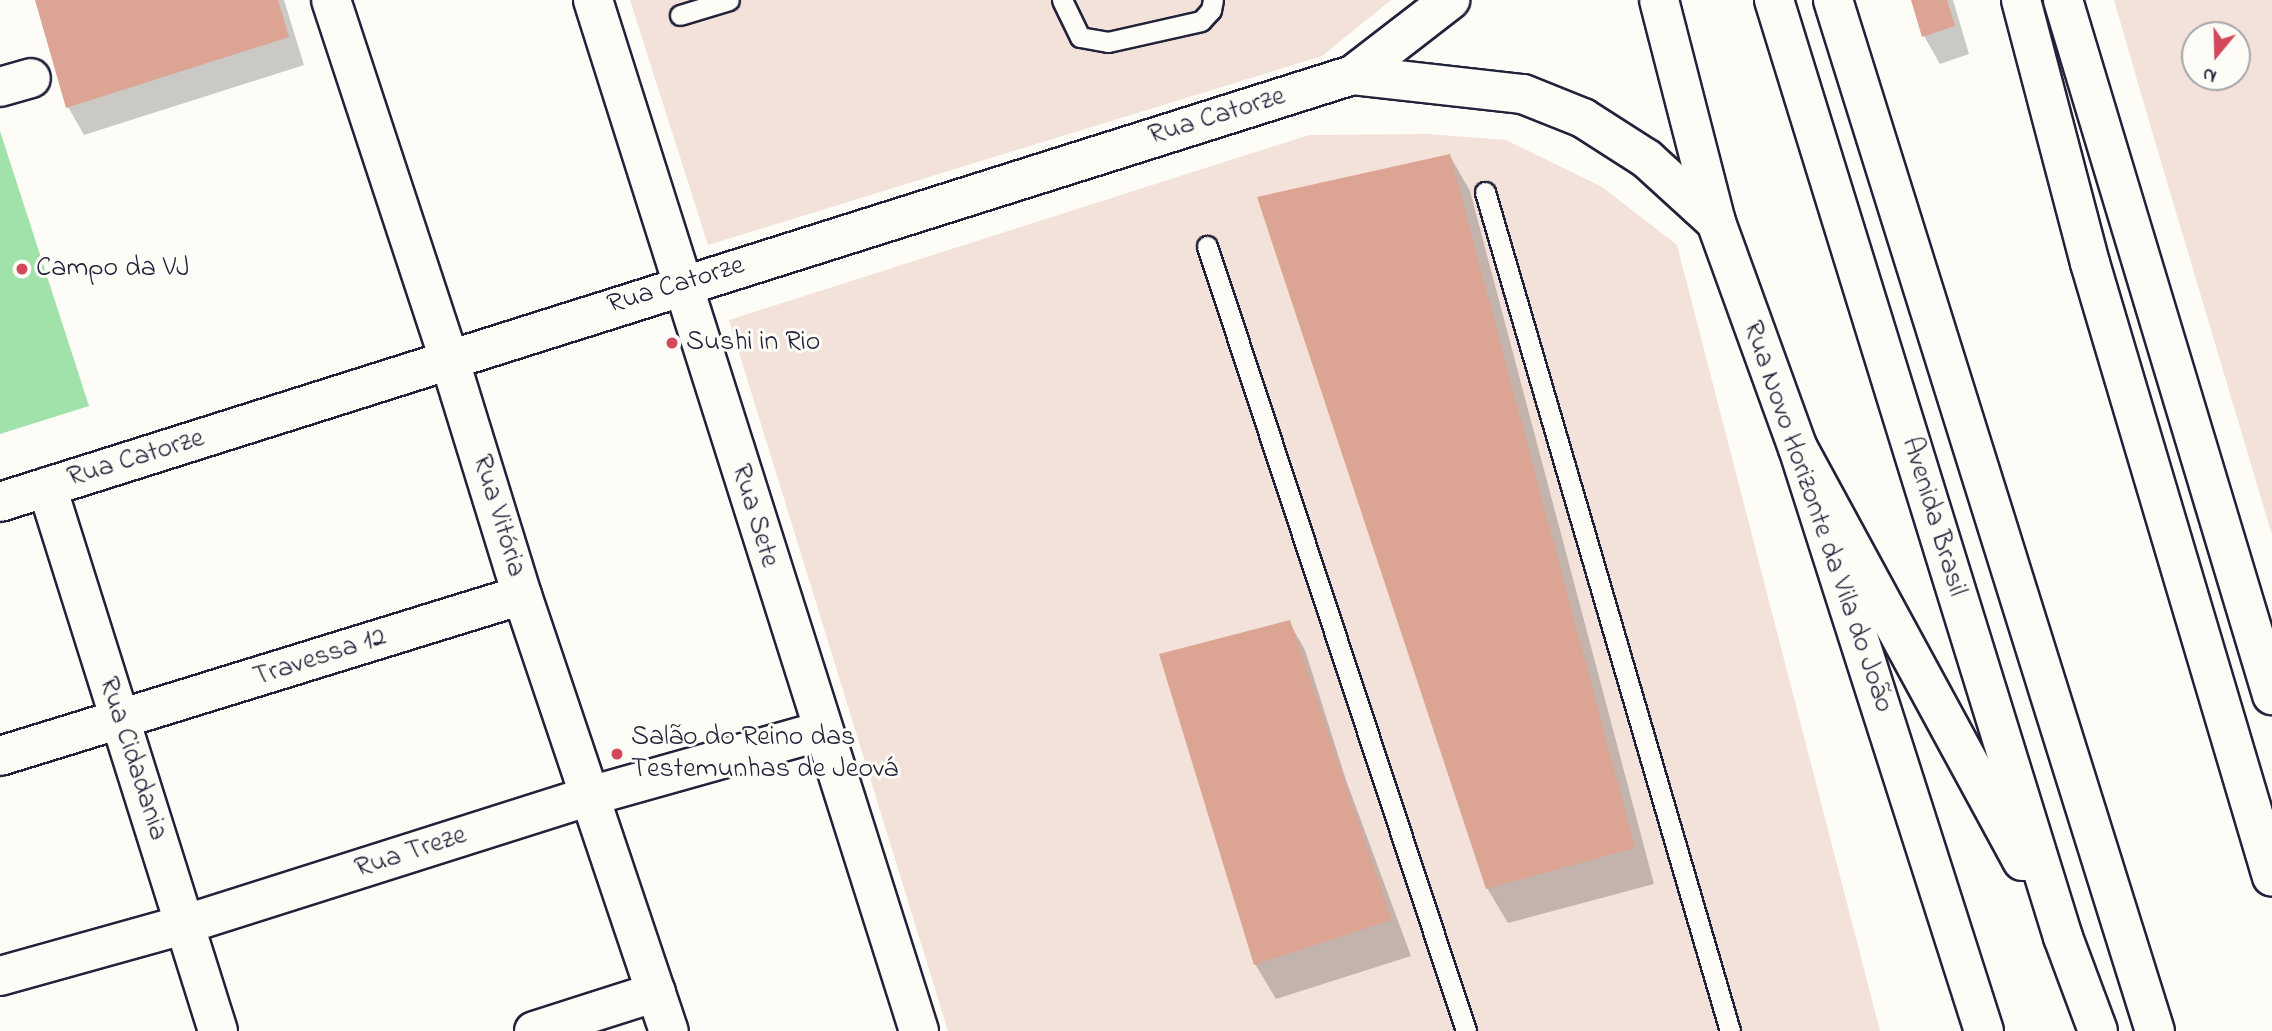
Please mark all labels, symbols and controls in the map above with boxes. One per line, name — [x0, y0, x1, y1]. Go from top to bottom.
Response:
north arrow — [2181, 21, 2251, 91]
text: N — [2199, 60, 2220, 89]
street label: Rua Catorze — [1145, 80, 1289, 154]
street label: Rua Catorze — [604, 249, 748, 323]
place label: Campo da VJ — [36, 252, 190, 286]
marker: Campo da VJ — [14, 261, 30, 277]
street label: Rua Novo Horizonte da Vila do João — [1734, 317, 1900, 717]
place label: Sushi in Rio — [686, 326, 820, 360]
marker: Sushi in Rio — [664, 335, 680, 351]
street label: Rua Catorze — [64, 422, 208, 496]
street label: Avenida Brasil — [1893, 433, 1973, 601]
street label: Rua Vitória — [464, 451, 532, 581]
street label: Rua Sete — [722, 460, 786, 572]
street label: Travessa 12 — [249, 621, 391, 695]
street label: Rua Cidadania — [90, 673, 174, 845]
place label: Salão do Reino das Testemunhas de Jeová — [631, 721, 898, 787]
marker: Salão do Reino das Testemunhas de Jeová — [609, 746, 625, 762]
street label: Rua Treze — [351, 819, 471, 887]

